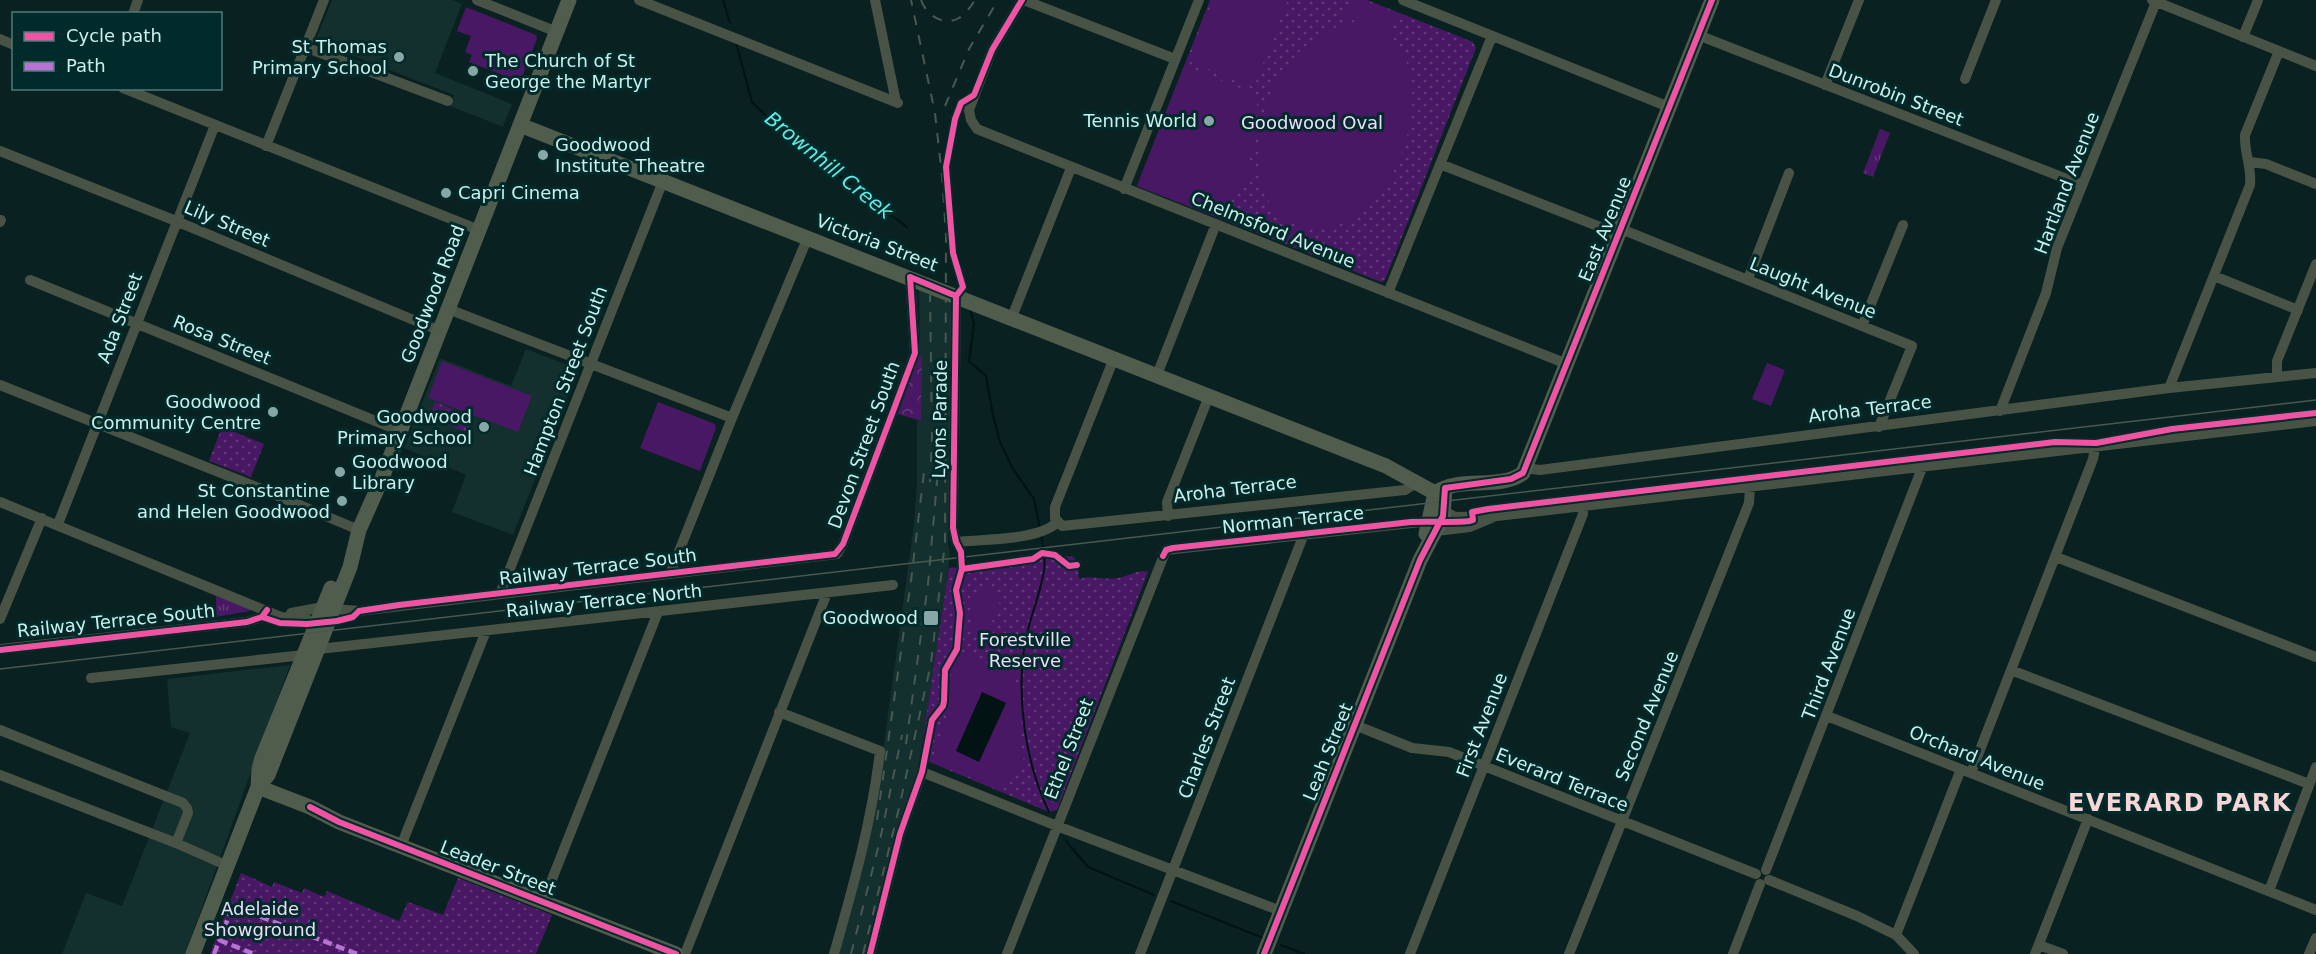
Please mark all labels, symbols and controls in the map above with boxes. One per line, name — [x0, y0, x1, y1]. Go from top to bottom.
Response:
legend — [12, 12, 222, 90]
text: Cycle path — [66, 25, 162, 46]
place label: St Thomas Primary School — [252, 36, 387, 78]
marker: St Thomas Primary School — [392, 50, 406, 64]
place label: The Church of St George the Martyr — [484, 50, 651, 92]
text: Path — [66, 55, 106, 76]
street label: Dunrobin Street — [1826, 59, 1967, 130]
marker: The Church of St George the Martyr — [466, 64, 480, 78]
water label: Brownhill Creek — [760, 106, 899, 225]
street label: Hartland Avenue — [2030, 109, 2103, 257]
place label: Tennis World — [1082, 110, 1197, 131]
park label: Goodwood Oval — [1241, 112, 1383, 133]
marker: Tennis World — [1202, 114, 1216, 128]
place label: Goodwood Institute Theatre — [555, 134, 705, 176]
marker: Goodwood Institute Theatre — [536, 148, 550, 162]
street label: East Avenue — [1574, 173, 1635, 284]
place label: Capri Cinema — [458, 182, 580, 203]
marker: Capri Cinema — [439, 186, 453, 200]
street label: Chelmsford Avenue — [1188, 187, 1358, 272]
street label: Lily Street — [181, 196, 273, 251]
street label: Victoria Street — [813, 210, 941, 275]
street label: Goodwood Road — [396, 222, 469, 366]
street label: Laught Avenue — [1747, 253, 1880, 323]
street label: Ada Street — [93, 270, 146, 366]
street label: Hampton Street South — [520, 283, 611, 479]
street label: Rosa Street — [170, 310, 274, 369]
street label: Devon Street South — [823, 358, 904, 531]
street label: Lyons Parade — [928, 360, 951, 478]
place label: Goodwood Community Centre — [91, 391, 261, 433]
street label: Aroha Terrace — [1807, 391, 1933, 426]
marker: Goodwood Community Centre — [266, 405, 280, 419]
place label: Goodwood Primary School — [337, 406, 472, 448]
marker: Goodwood Primary School — [477, 420, 491, 434]
place label: Goodwood Library — [352, 451, 448, 493]
marker: Goodwood Library — [333, 465, 347, 479]
street label: Aroha Terrace — [1172, 471, 1298, 506]
place label: St Constantine and Helen Goodwood — [137, 480, 330, 522]
marker: St Constantine and Helen Goodwood — [335, 494, 349, 508]
street label: Norman Terrace — [1221, 502, 1365, 537]
street label: Railway Terrace South — [498, 544, 698, 589]
street label: Railway Terrace North — [505, 580, 703, 621]
street label: Railway Terrace South — [16, 600, 216, 641]
street label: Third Avenue — [1797, 605, 1860, 724]
place label: Goodwood — [822, 607, 918, 628]
marker: Goodwood — [922, 609, 940, 627]
park label: Forestville Reserve — [979, 629, 1071, 671]
street label: Second Avenue — [1611, 648, 1682, 784]
street label: First Avenue — [1452, 669, 1511, 780]
street label: Charles Street — [1174, 674, 1239, 801]
street label: Ethel Street — [1040, 695, 1097, 802]
street label: Leah Street — [1298, 700, 1357, 804]
street label: Orchard Avenue — [1906, 721, 2048, 794]
street label: Everard Terrace — [1493, 743, 1632, 816]
district label: EVERARD PARK — [2068, 789, 2292, 817]
street label: Leader Street — [437, 836, 559, 899]
park label: Adelaide Showground — [204, 898, 316, 940]

